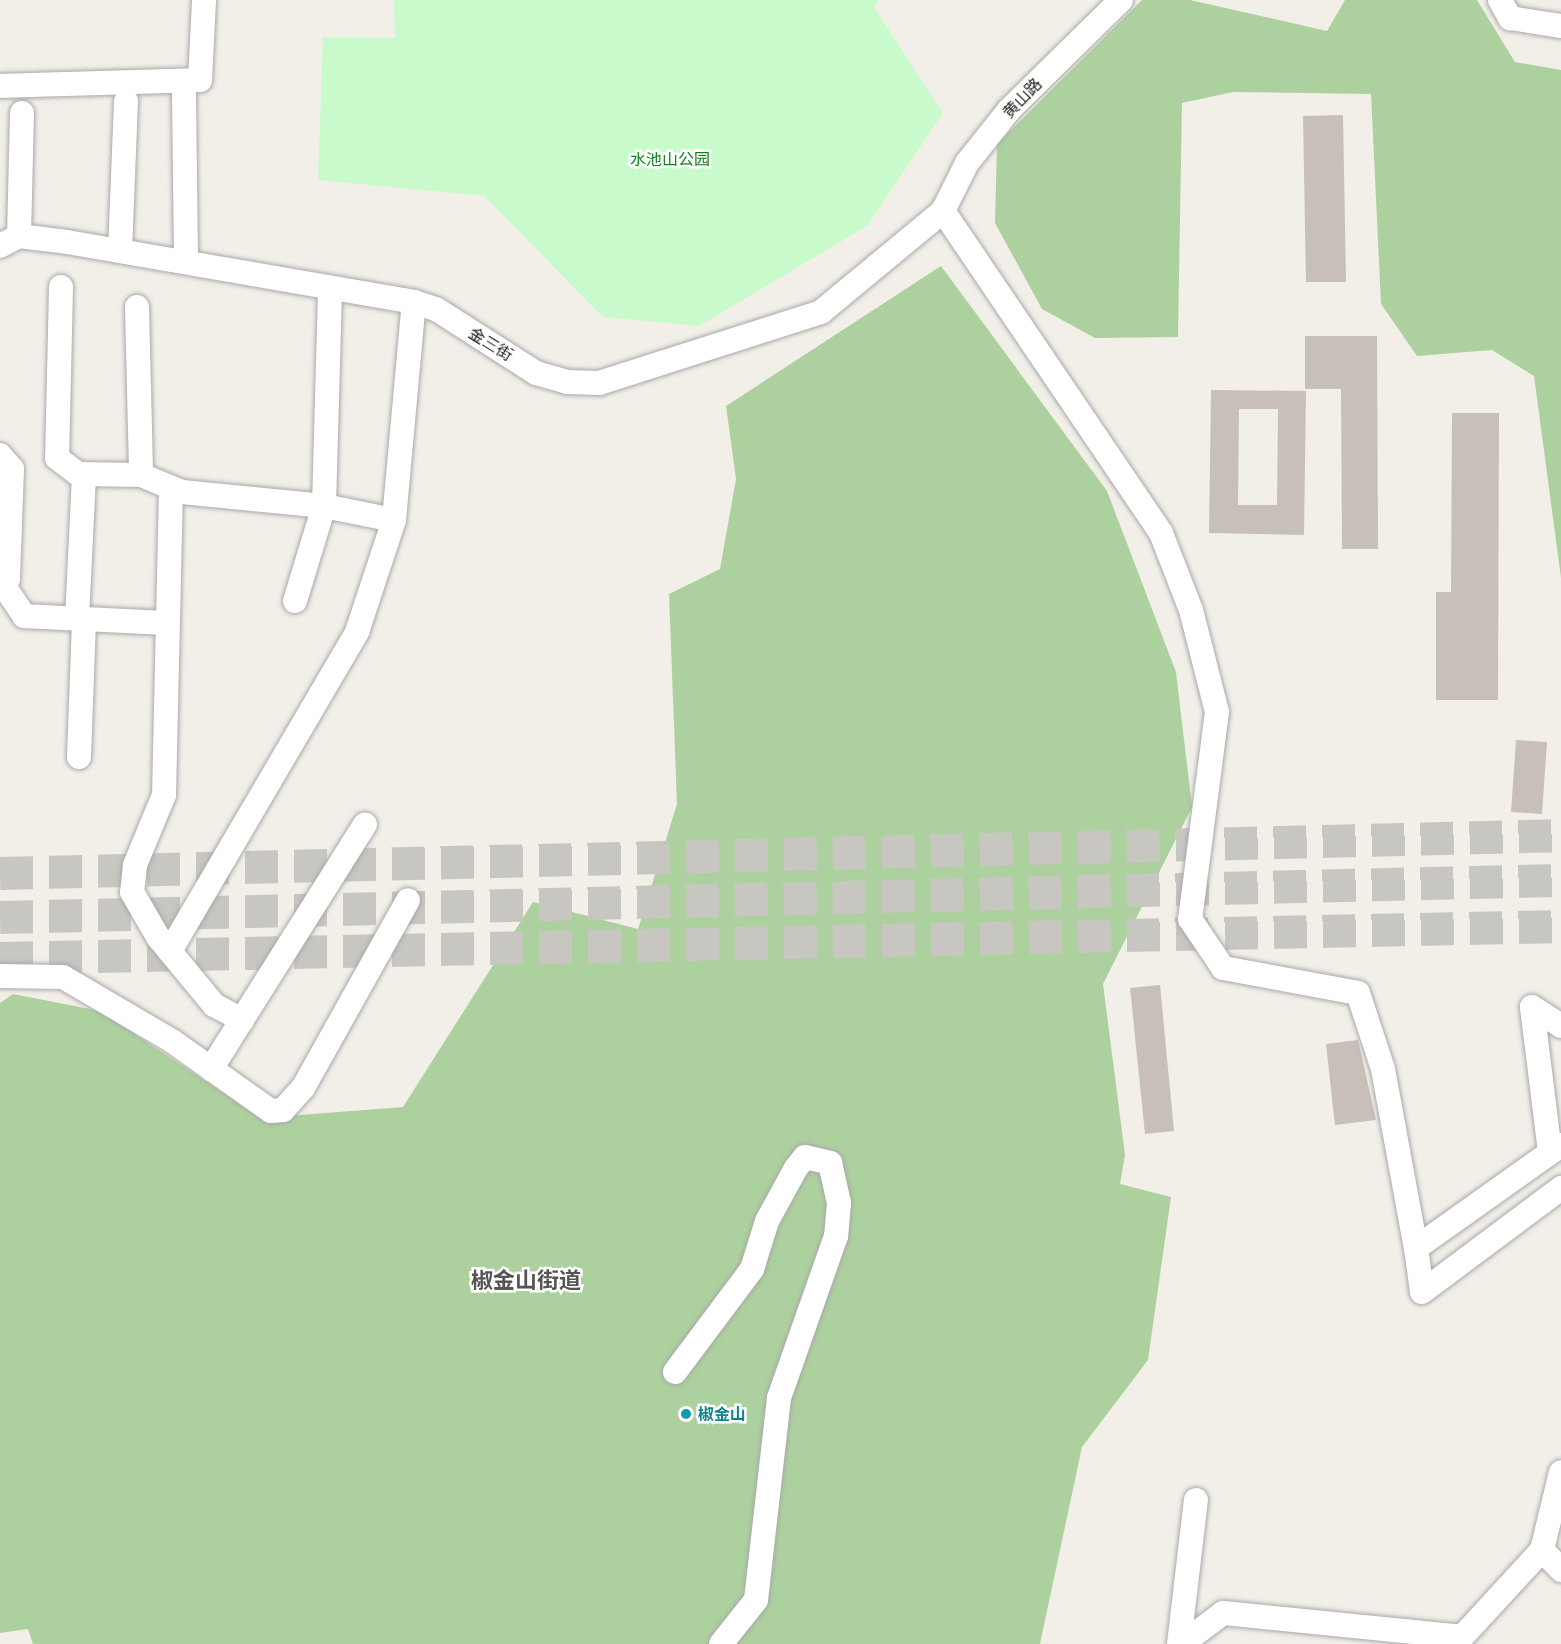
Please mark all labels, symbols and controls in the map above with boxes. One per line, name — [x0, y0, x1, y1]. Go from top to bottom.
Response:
street label: 黄山路 — [998, 74, 1046, 122]
park label: 水池山公园 — [630, 149, 710, 169]
street label: 金三街 — [466, 323, 516, 365]
district label: 椒金山街道 — [471, 1268, 581, 1294]
place label: 椒金山 — [698, 1404, 746, 1424]
marker: 椒金山 — [679, 1407, 693, 1421]

